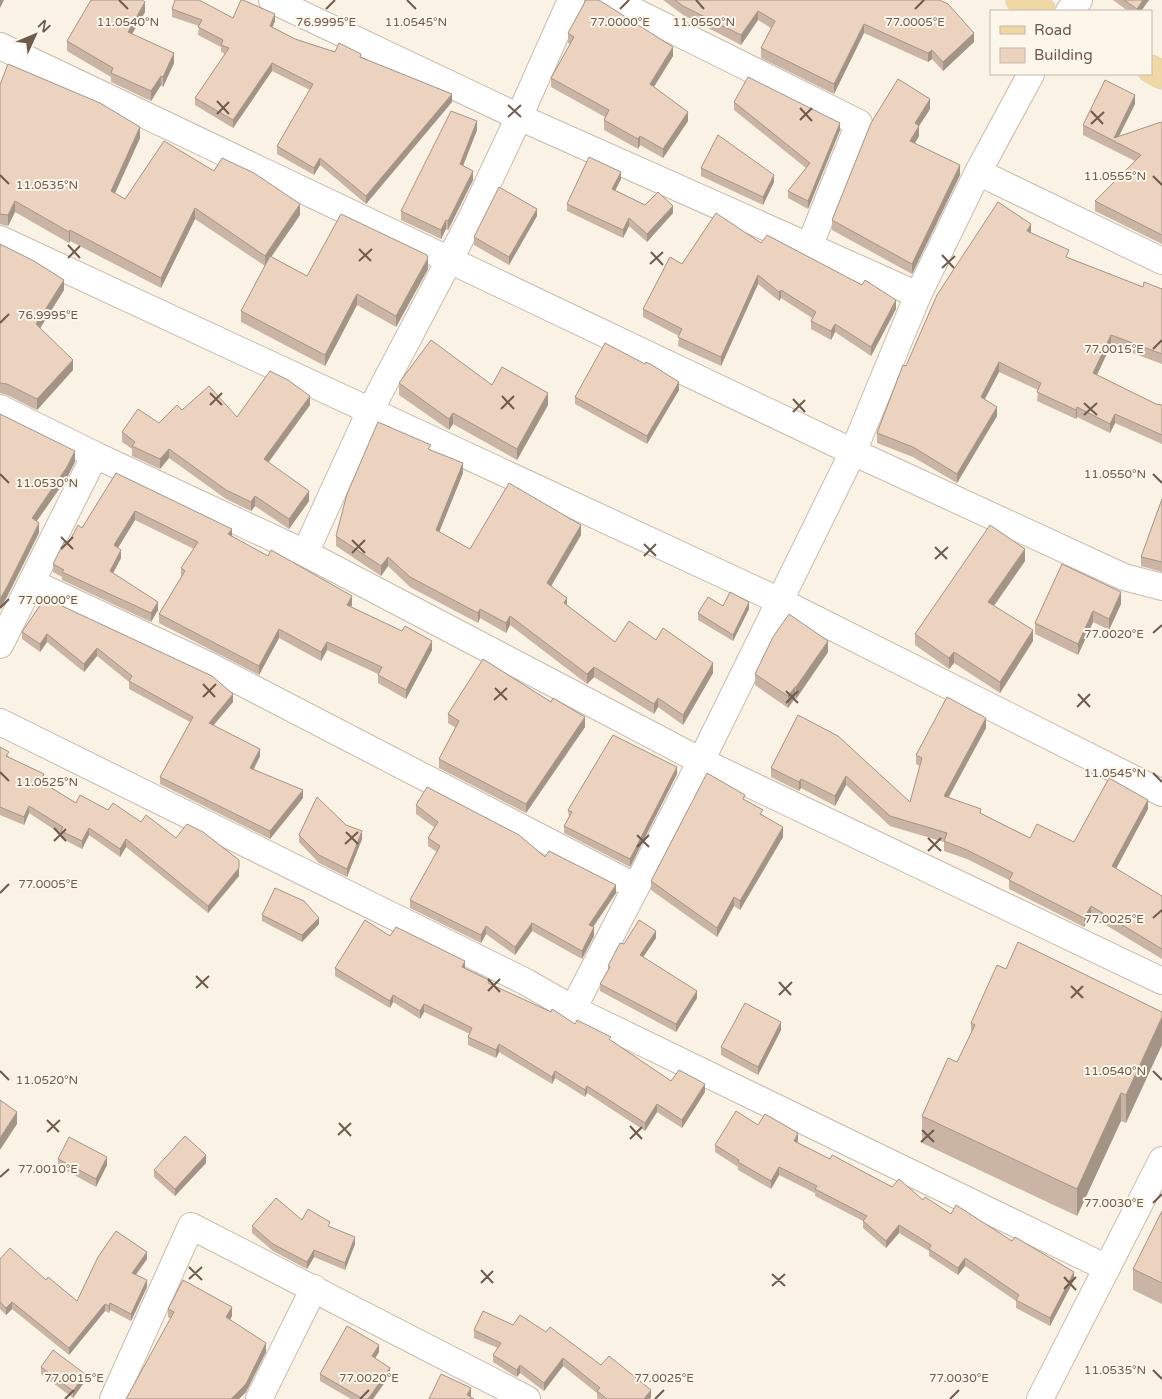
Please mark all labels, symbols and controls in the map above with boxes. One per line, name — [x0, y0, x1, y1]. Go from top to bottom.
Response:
north arrow — [10, 10, 60, 60]
legend — [990, 10, 1152, 75]
text: 11.0540°N — [97, 15, 159, 29]
text: 76.9995°E — [296, 15, 356, 29]
text: 11.0545°N — [385, 15, 447, 29]
text: 77.0000°E — [590, 15, 650, 29]
text: 11.0550°N — [673, 15, 735, 29]
text: 77.0005°E — [885, 15, 945, 29]
text: N — [34, 16, 54, 36]
text: Road — [1034, 21, 1072, 39]
text: Building — [1034, 46, 1093, 64]
text: 11.0555°N — [1084, 169, 1146, 183]
text: 11.0535°N — [16, 178, 78, 192]
text: 76.9995°E — [18, 308, 78, 322]
text: 77.0015°E — [1084, 342, 1144, 356]
text: 11.0550°N — [1084, 467, 1146, 481]
text: 11.0530°N — [16, 476, 78, 490]
text: 77.0000°E — [18, 593, 78, 607]
text: 77.0020°E — [1084, 627, 1144, 641]
text: 11.0545°N — [1084, 766, 1146, 780]
text: 11.0525°N — [16, 775, 78, 789]
text: 77.0005°E — [18, 877, 78, 891]
text: 77.0025°E — [1084, 912, 1144, 926]
text: 11.0540°N — [1084, 1064, 1146, 1078]
text: 11.0520°N — [16, 1073, 78, 1087]
text: 77.0010°E — [18, 1162, 78, 1176]
text: 77.0030°E — [1084, 1196, 1144, 1210]
text: 11.0535°N — [1084, 1363, 1146, 1377]
text: 77.0015°E — [44, 1371, 104, 1385]
text: 77.0020°E — [339, 1371, 399, 1385]
text: 77.0025°E — [634, 1371, 694, 1385]
text: 77.0030°E — [929, 1371, 989, 1385]

